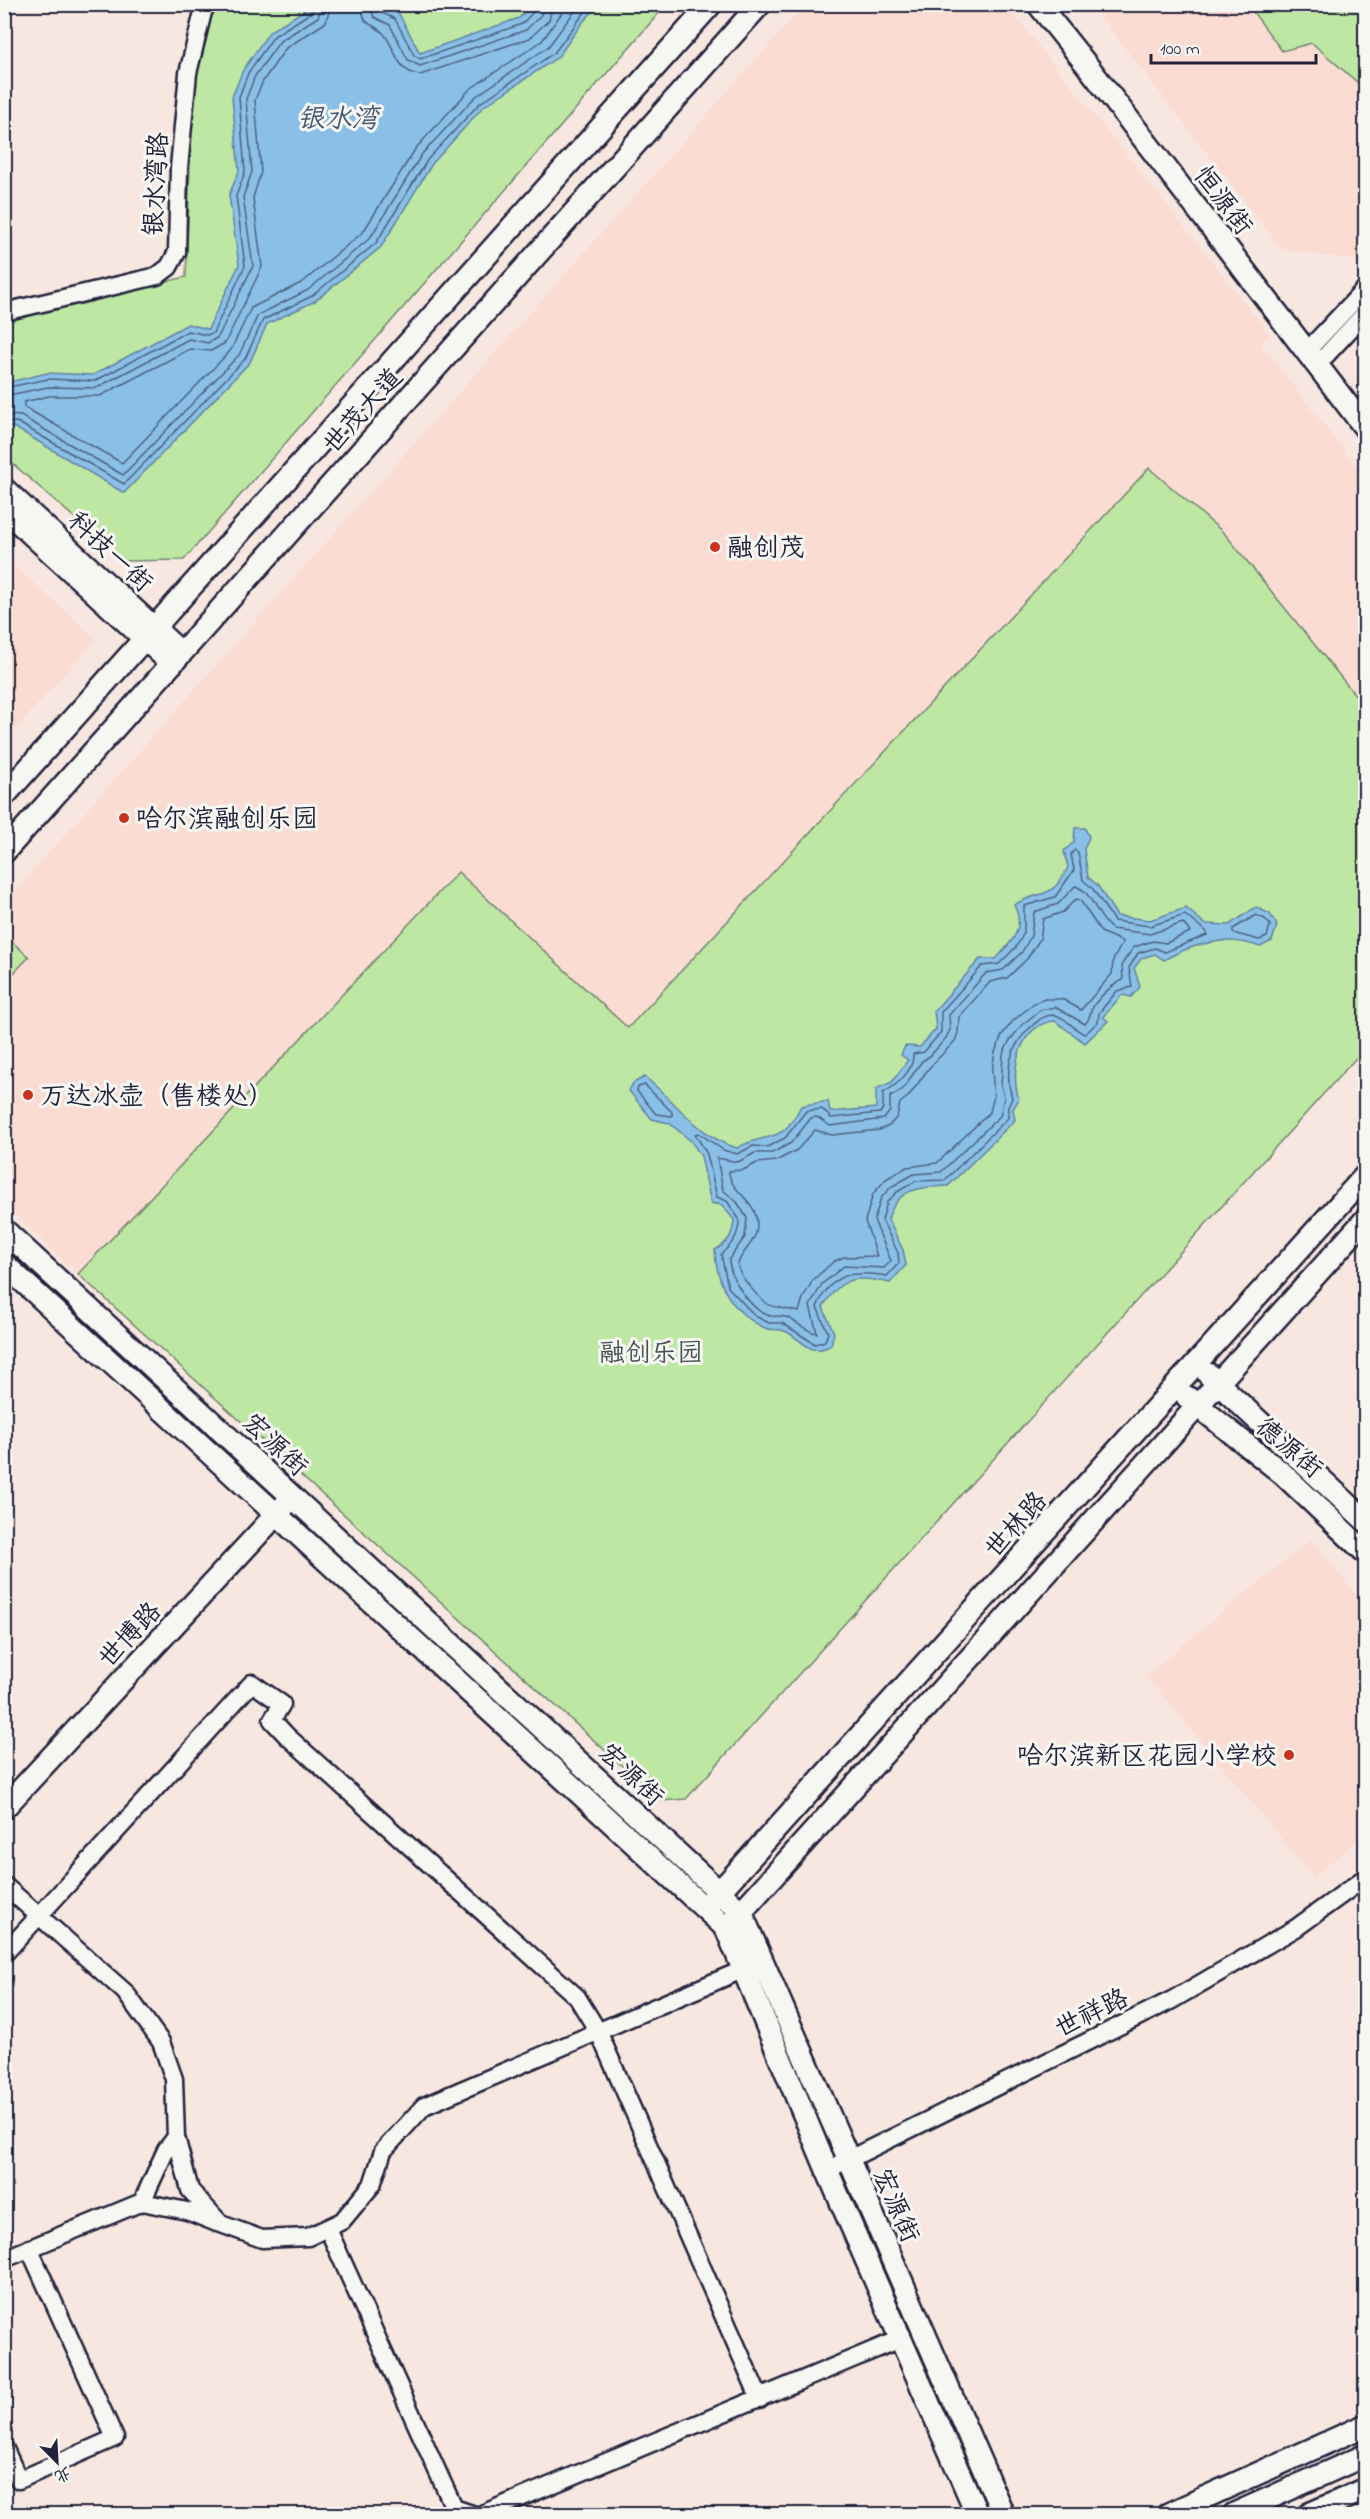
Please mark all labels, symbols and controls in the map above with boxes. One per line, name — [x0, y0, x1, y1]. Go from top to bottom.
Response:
scale bar — [1151, 27, 1316, 65]
text: 100 m — [1160, 37, 1200, 63]
water label: 银水湾 — [298, 101, 381, 140]
street label: 银水湾路 — [136, 131, 180, 237]
street label: 恒源街 — [1183, 159, 1260, 244]
street label: 世茂大道 — [315, 361, 413, 463]
street label: 科技一街 — [58, 504, 160, 603]
place label: 融创茂 — [727, 531, 805, 569]
marker: 融创茂 — [708, 540, 722, 554]
place label: 哈尔滨融创乐园 — [136, 802, 318, 840]
marker: 哈尔滨融创乐园 — [117, 811, 131, 825]
place label: 万达冰壶（售楼处） — [40, 1079, 274, 1117]
marker: 万达冰壶（售楼处） — [21, 1088, 35, 1102]
park label: 融创乐园 — [599, 1336, 703, 1374]
street label: 宏源街 — [232, 1406, 315, 1487]
street label: 德源街 — [1246, 1410, 1330, 1489]
street label: 世林路 — [977, 1484, 1057, 1568]
street label: 世博路 — [91, 1595, 172, 1678]
street label: 宏源街 — [588, 1736, 671, 1817]
place label: 哈尔滨新区花园小学校 — [1017, 1739, 1277, 1777]
marker: 哈尔滨新区花园小学校 — [1282, 1748, 1296, 1762]
street label: 世祥路 — [1049, 1981, 1136, 2049]
street label: 宏源街 — [861, 2163, 927, 2250]
north arrow — [27, 2432, 87, 2492]
text: 北 — [50, 2460, 74, 2488]

